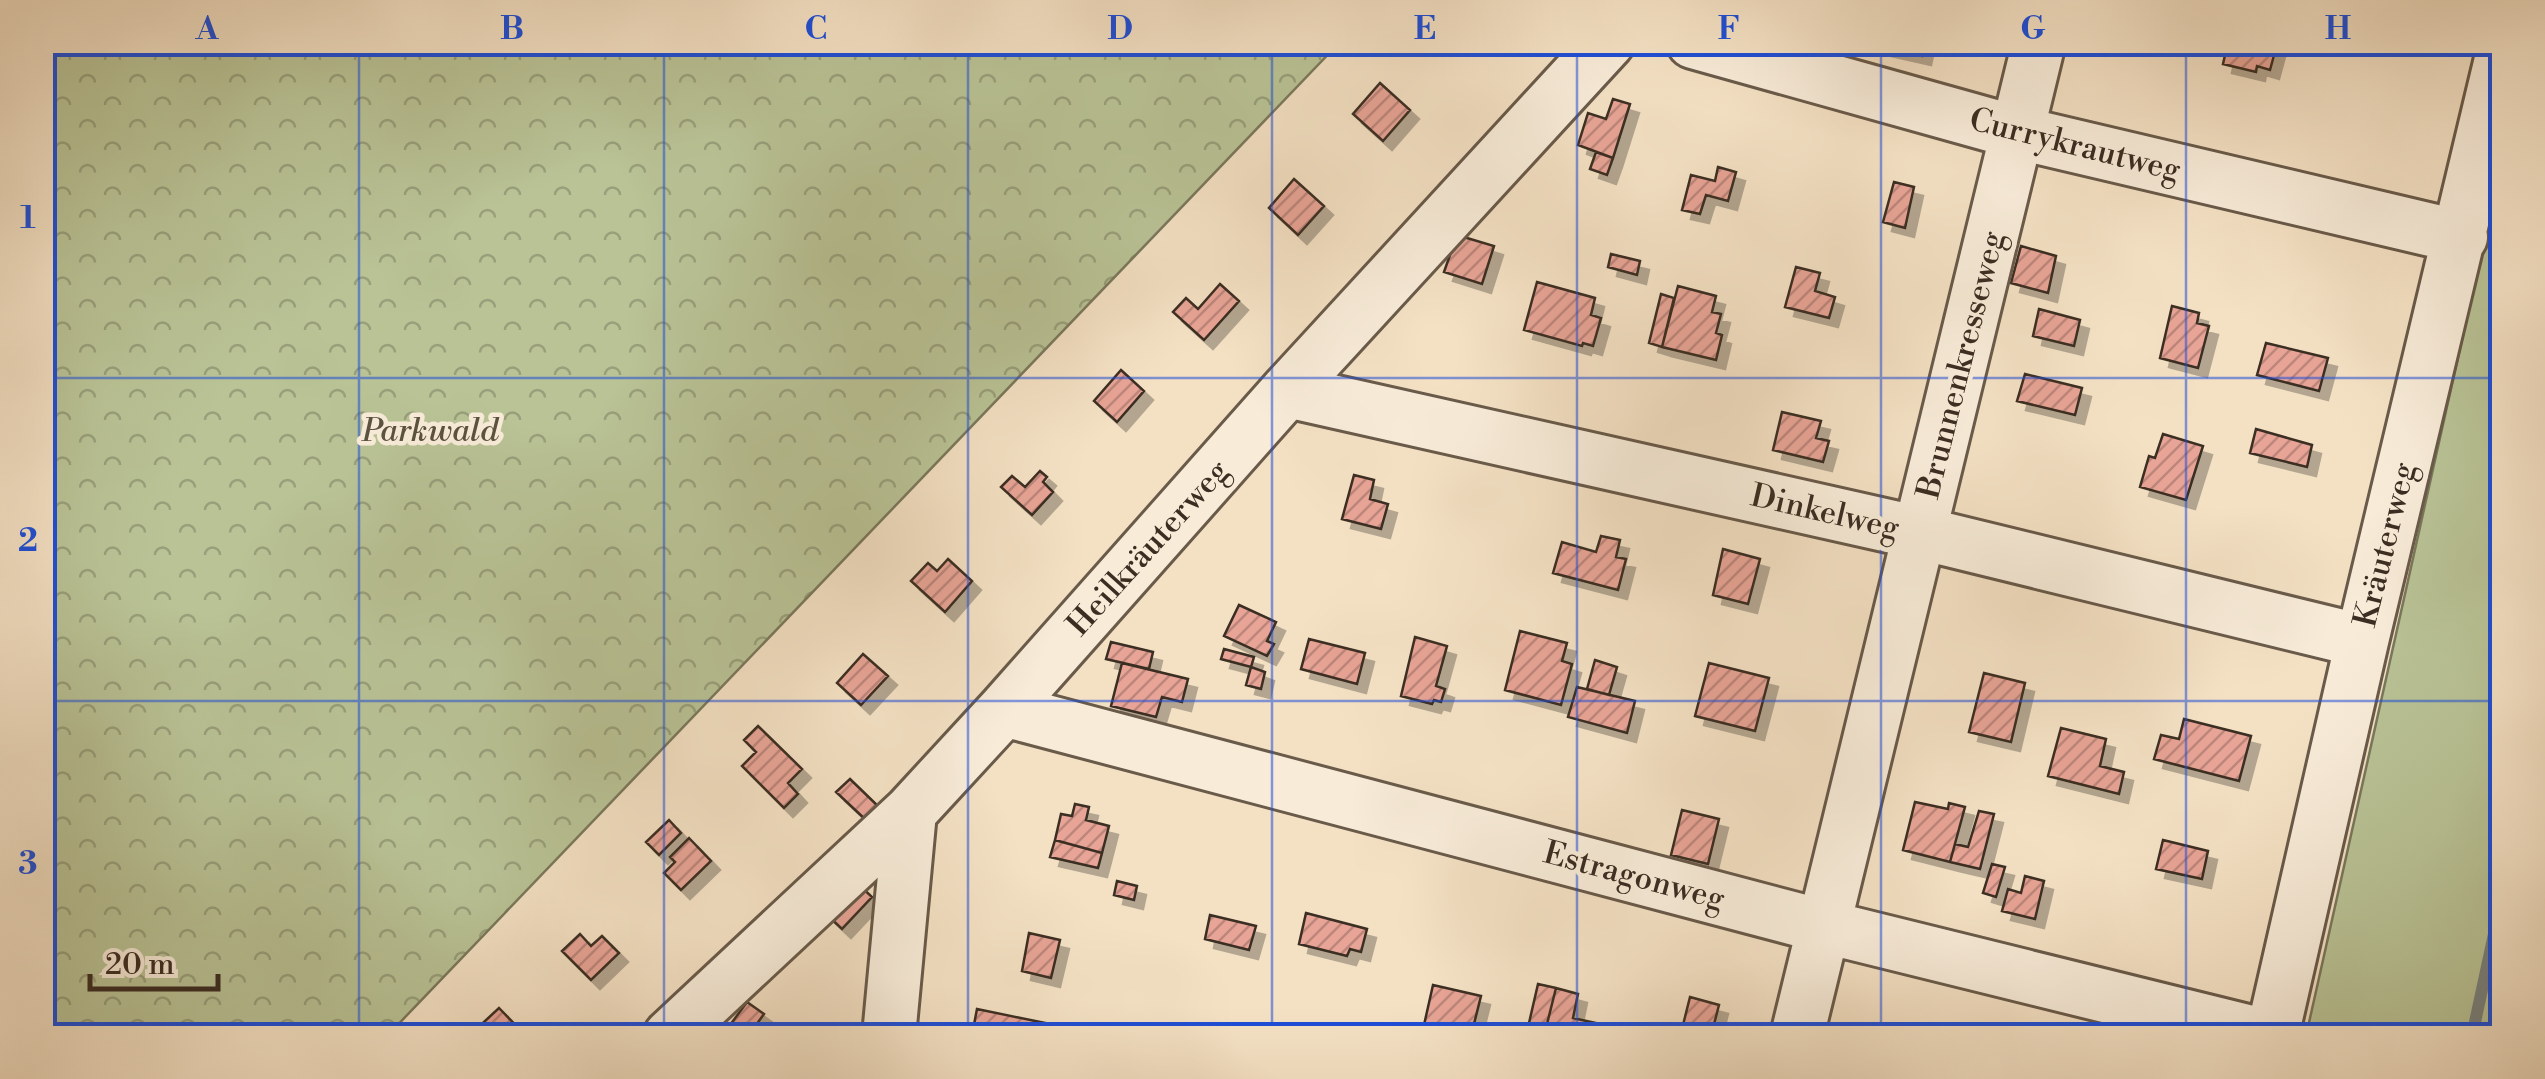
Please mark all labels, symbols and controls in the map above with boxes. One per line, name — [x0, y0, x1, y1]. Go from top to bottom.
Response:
text: A — [195, 9, 220, 49]
text: B — [500, 9, 524, 49]
text: C — [805, 9, 827, 49]
text: D — [1107, 9, 1133, 49]
text: E — [1414, 9, 1436, 49]
text: F — [1718, 9, 1740, 49]
text: G — [2020, 9, 2046, 49]
text: H — [2325, 9, 2351, 49]
street label: Currykrautweg — [1965, 99, 2185, 191]
text: 1 — [20, 198, 36, 238]
street label: Brunnenkresseweg — [1908, 227, 2014, 504]
park label: Parkwald — [361, 411, 500, 451]
street label: Heilkräuterweg — [1058, 451, 1238, 644]
street label: Kräuterweg — [2345, 458, 2425, 632]
street label: Dinkelweg — [1747, 476, 1904, 549]
text: 2 — [18, 521, 38, 561]
street label: Estragonweg — [1539, 833, 1729, 919]
text: 3 — [18, 844, 38, 884]
scale bar — [90, 929, 218, 991]
text: 20 m — [105, 946, 174, 984]

